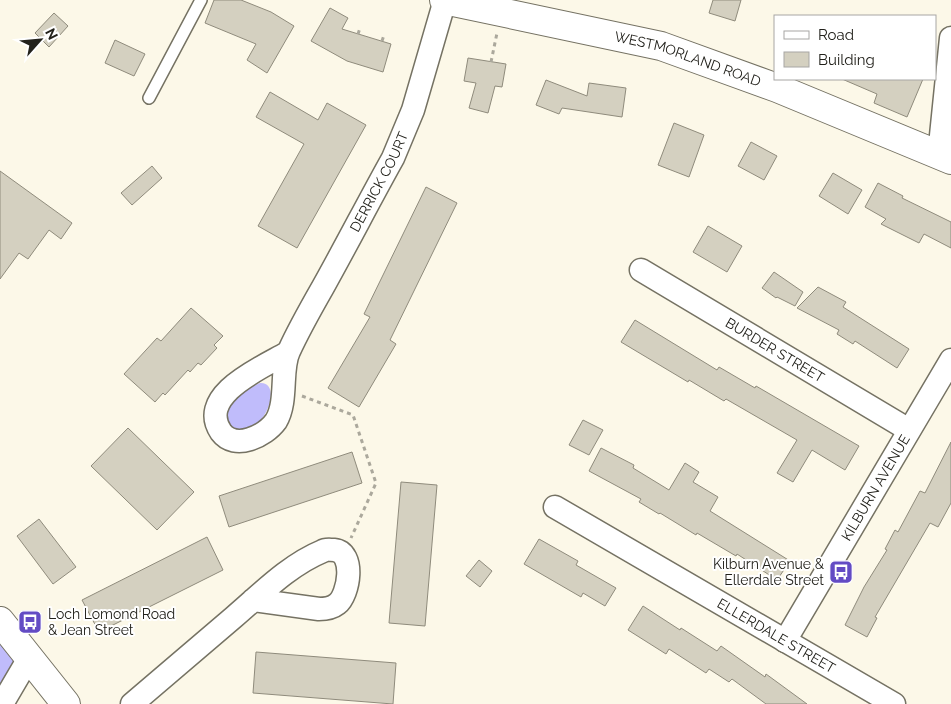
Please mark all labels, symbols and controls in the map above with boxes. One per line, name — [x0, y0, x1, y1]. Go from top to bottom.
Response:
north arrow — [15, 15, 65, 65]
legend — [774, 15, 936, 80]
text: N — [42, 26, 61, 42]
text: Road — [818, 26, 854, 44]
street label: WESTMORLAND ROAD — [613, 28, 763, 89]
text: Building — [818, 51, 875, 69]
street label: DERRICK COURT — [347, 129, 411, 235]
street label: BURDER STREET — [723, 314, 828, 386]
street label: KILBURN AVENUE — [838, 432, 913, 544]
place label: Kilburn Avenue & Ellerdale Street — [713, 556, 825, 588]
bus stop icon: Kilburn Avenue & Ellerdale Street — [828, 559, 854, 585]
street label: ELLERDALE STREET — [714, 595, 839, 676]
place label: Loch Lomond Road & Jean Street — [48, 606, 175, 638]
bus stop icon: Loch Lomond Road & Jean Street — [17, 609, 43, 635]

